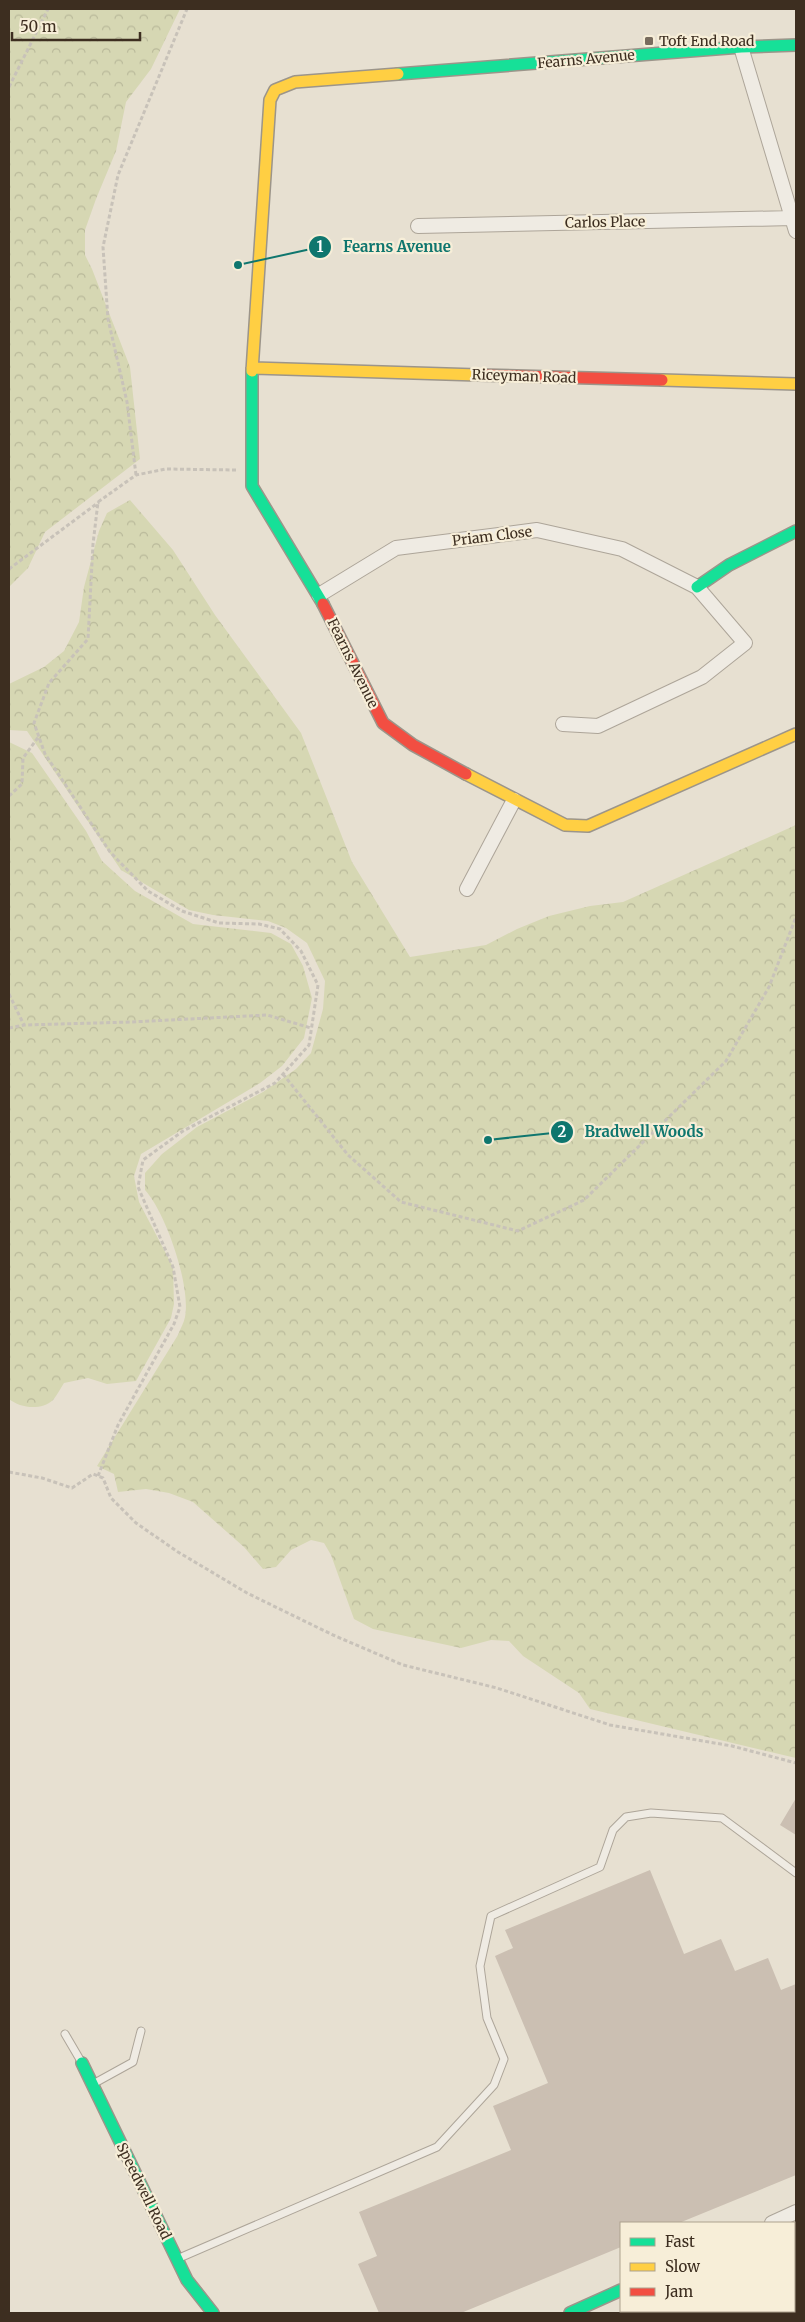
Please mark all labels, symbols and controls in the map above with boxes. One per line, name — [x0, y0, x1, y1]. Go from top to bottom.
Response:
scale bar — [12, 10, 140, 42]
text: 50 m — [20, 17, 57, 36]
place label: Toft End Road — [659, 32, 755, 50]
marker: Toft End Road — [643, 35, 655, 47]
street label: Fearns Avenue — [537, 46, 635, 72]
street label: Carlos Place — [565, 212, 645, 232]
callout: Fearns Avenue — [308, 232, 460, 262]
text: 1 — [317, 237, 324, 256]
text: Fearns Avenue — [343, 237, 451, 256]
street label: Riceyman Road — [471, 365, 577, 387]
street label: Priam Close — [451, 522, 533, 550]
street label: Fearns Avenue — [323, 615, 383, 711]
callout: Bradwell Woods — [550, 1117, 714, 1147]
text: 2 — [558, 1122, 567, 1141]
text: Bradwell Woods — [584, 1122, 704, 1141]
street label: Speedwell Road — [113, 2140, 176, 2243]
legend — [620, 2222, 795, 2312]
text: Fast — [665, 2232, 695, 2251]
text: Slow — [665, 2257, 700, 2276]
text: Jam — [664, 2282, 693, 2301]

